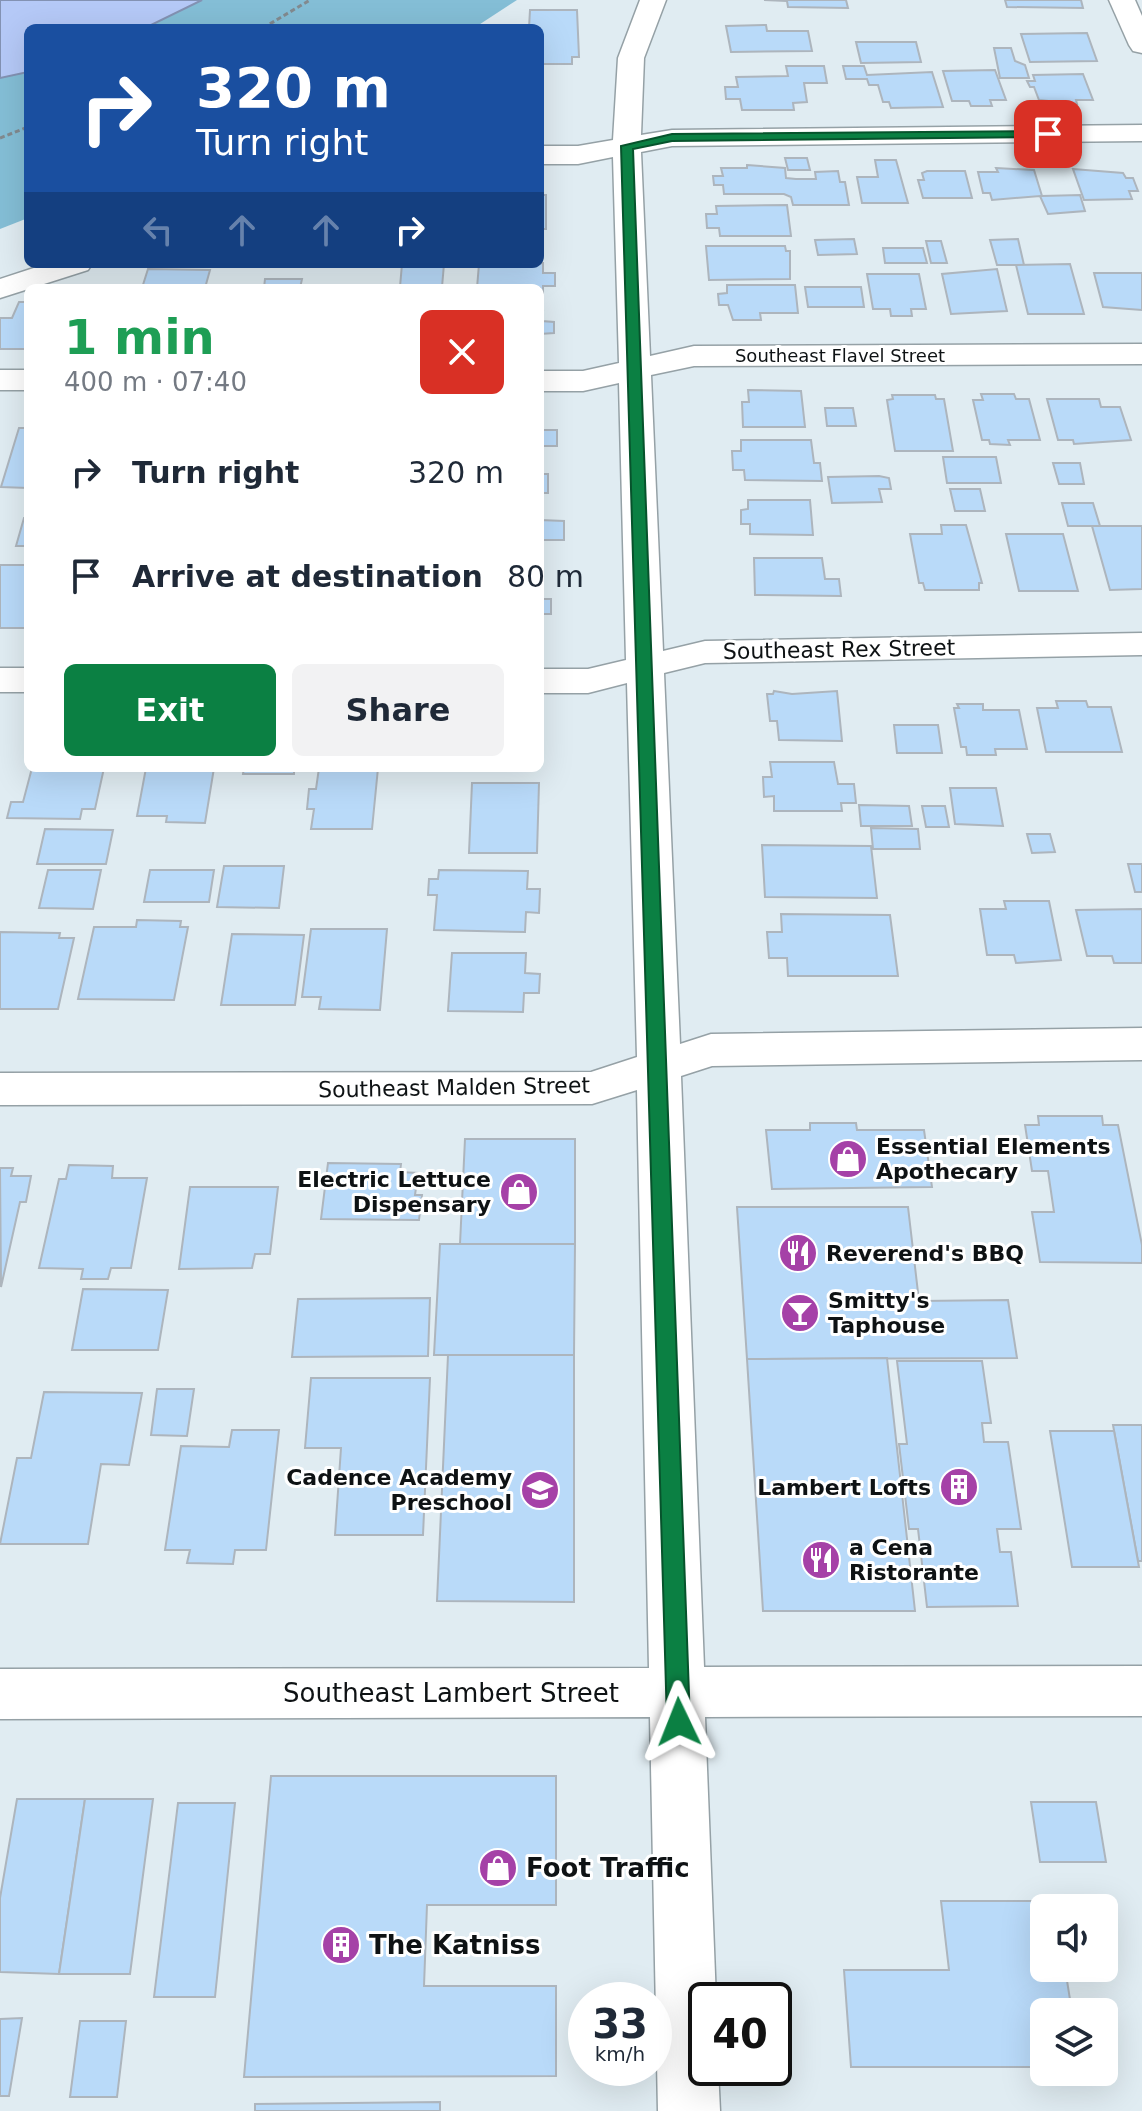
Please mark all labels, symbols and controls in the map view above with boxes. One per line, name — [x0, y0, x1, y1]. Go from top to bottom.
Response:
text: 320 m — [196, 55, 391, 120]
icon: right — [64, 56, 168, 160]
pin — [1014, 100, 1082, 168]
icon: arrive — [1026, 112, 1070, 156]
text: Turn right — [196, 122, 368, 163]
icon: left — [136, 208, 180, 252]
icon: ahead — [220, 208, 264, 252]
icon: ahead — [304, 208, 348, 252]
icon: right — [388, 208, 432, 252]
text: 1 min — [64, 309, 215, 365]
button: close — [420, 310, 504, 394]
street label: Southeast Flavel Street — [735, 345, 945, 366]
text: 400 m · 07:40 — [64, 367, 247, 397]
icon: right — [64, 450, 108, 494]
text: Turn right — [132, 455, 299, 490]
text: 320 m — [408, 455, 504, 490]
icon: arrive — [64, 554, 108, 598]
text: Arrive at destination — [132, 559, 483, 594]
text: 80 m — [507, 559, 584, 594]
street label: Southeast Rex Street — [723, 635, 956, 664]
button: Exit — [64, 664, 276, 756]
button: Share — [292, 664, 504, 756]
street label: Southeast Malden Street — [318, 1073, 591, 1102]
place label: Essential Elements Apothecary — [876, 1134, 1111, 1184]
shop icon: Essential Elements Apothecary — [827, 1138, 869, 1180]
place label: Electric Lettuce Dispensary — [297, 1167, 491, 1217]
shop icon: Electric Lettuce Dispensary — [498, 1171, 540, 1213]
restaurant icon: Reverend's BBQ — [777, 1232, 819, 1274]
place label: Reverend's BBQ — [826, 1241, 1024, 1266]
place label: Smitty's Taphouse — [828, 1288, 945, 1338]
bar icon: Smitty's Taphouse — [779, 1292, 821, 1334]
place label: Cadence Academy Preschool — [286, 1465, 512, 1515]
building icon: Lambert Lofts — [938, 1466, 980, 1508]
school or university icon: Cadence Academy Preschool — [519, 1469, 561, 1511]
place label: Lambert Lofts — [757, 1475, 931, 1500]
place label: a Cena Ristorante — [849, 1535, 979, 1585]
restaurant icon: a Cena Ristorante — [800, 1539, 842, 1581]
street label: Southeast Lambert Street — [283, 1678, 619, 1708]
position arrow — [637, 1680, 721, 1764]
shop icon: Foot Traffic — [477, 1847, 519, 1889]
place label: Foot Traffic — [526, 1853, 690, 1883]
map controls — [1030, 1894, 1118, 2086]
button: sound — [1030, 1894, 1118, 1982]
building icon: The Katniss — [320, 1924, 362, 1966]
place label: The Katniss — [369, 1930, 540, 1960]
speed limit sign: 40 — [688, 1982, 792, 2086]
button: layers — [1030, 1998, 1118, 2086]
text: 33 — [592, 2001, 648, 2047]
text: km/h — [595, 2042, 645, 2066]

